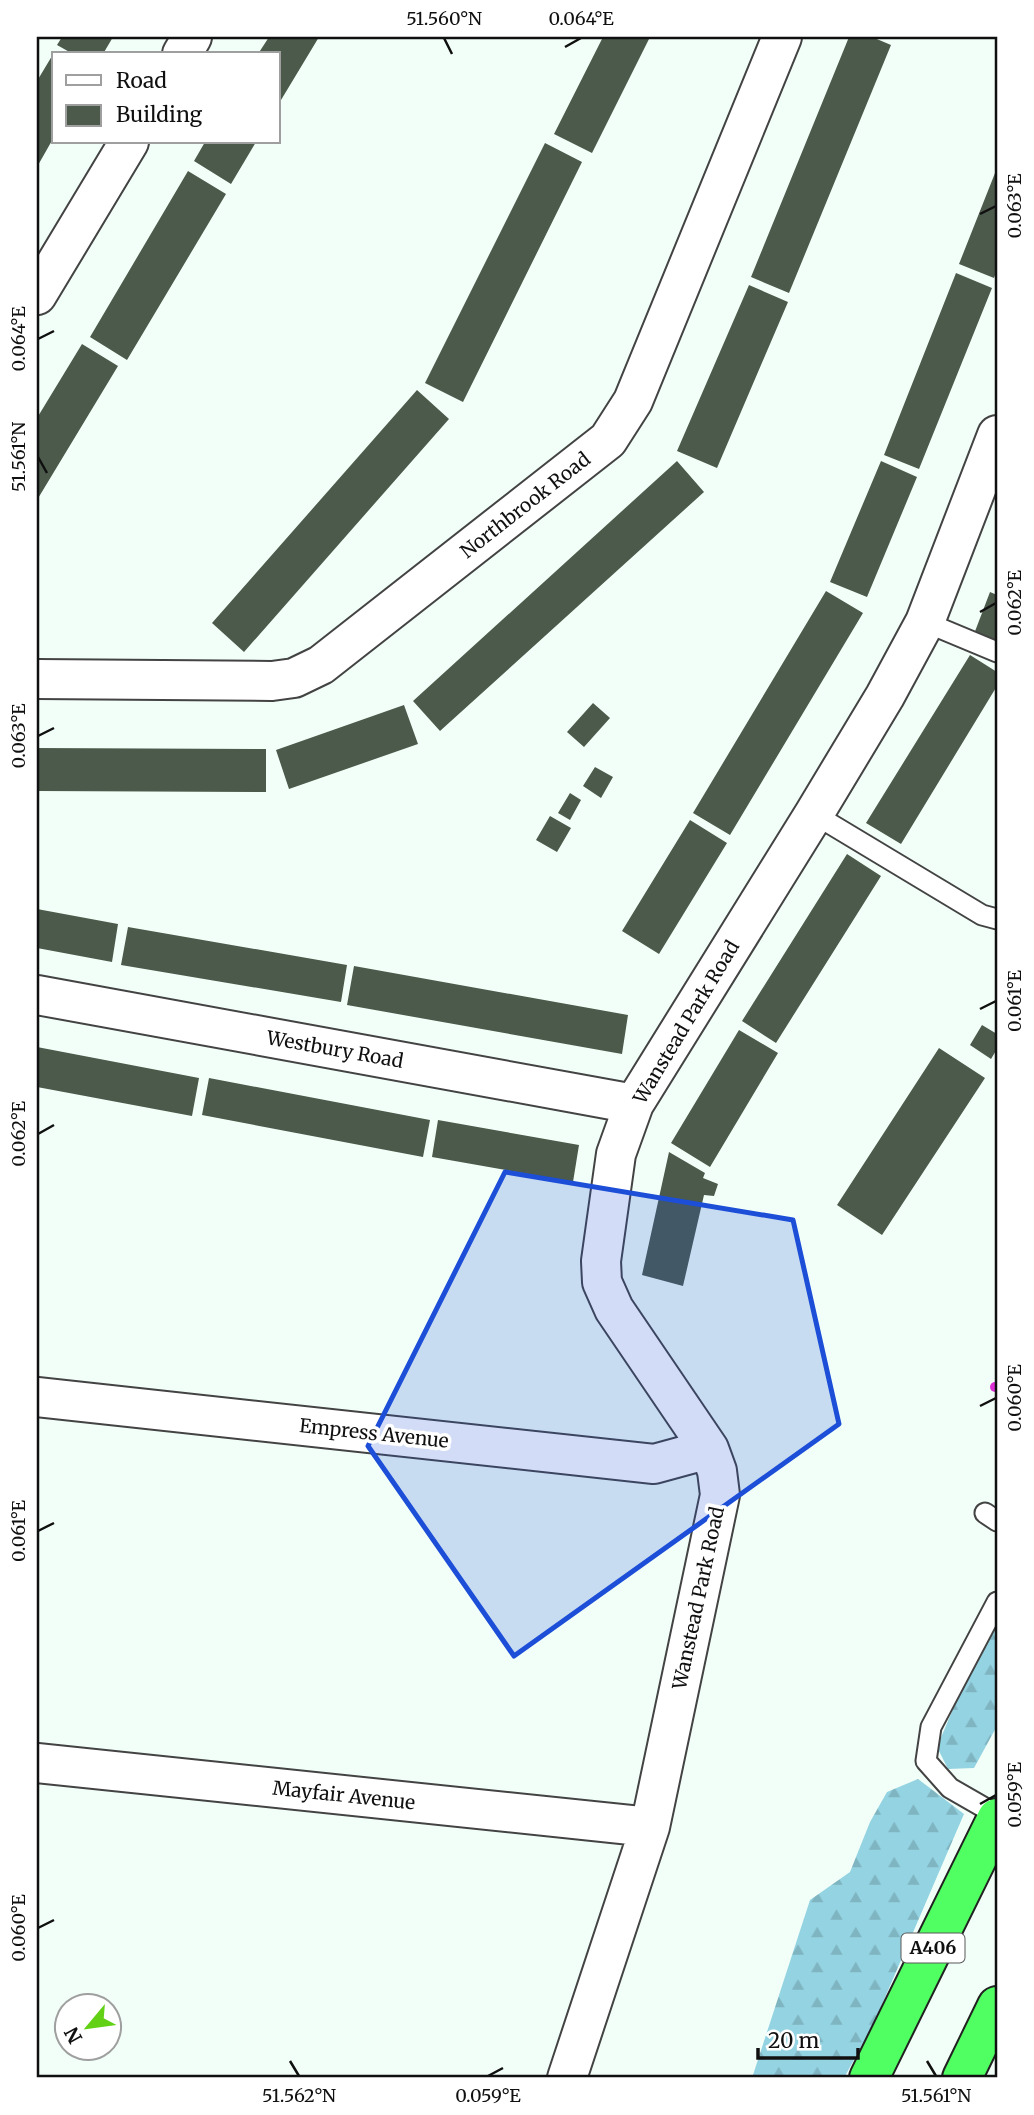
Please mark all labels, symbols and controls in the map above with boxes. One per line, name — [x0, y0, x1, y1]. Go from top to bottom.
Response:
text: 51.560°N — [406, 7, 482, 30]
text: 0.064°E — [548, 7, 614, 30]
legend — [52, 52, 280, 144]
text: Road — [116, 67, 167, 94]
text: Building — [116, 101, 203, 128]
text: 0.063°E — [1003, 173, 1026, 238]
text: 0.064°E — [7, 306, 30, 372]
text: 51.561°N — [7, 422, 30, 492]
street label: Northbrook Road — [455, 447, 595, 563]
text: 0.062°E — [1003, 570, 1026, 636]
text: 0.063°E — [7, 703, 30, 768]
street label: Wanstead Park Road — [627, 936, 744, 1109]
text: 0.061°E — [1003, 969, 1026, 1032]
street label: Westbury Road — [264, 1025, 405, 1073]
text: 0.062°E — [7, 1101, 30, 1167]
text: 0.060°E — [1003, 1364, 1026, 1432]
street label: Empress Avenue — [298, 1413, 450, 1453]
text: 0.061°E — [7, 1499, 30, 1562]
street label: Wanstead Park Road — [667, 1504, 729, 1693]
text: 0.059°E — [1003, 1762, 1026, 1828]
street label: Mayfair Avenue — [272, 1776, 417, 1814]
text: 0.060°E — [7, 1894, 30, 1962]
road number: A406 — [902, 1934, 964, 1962]
north arrow — [52, 1993, 122, 2062]
scale bar — [758, 2017, 857, 2061]
text: N — [59, 2023, 87, 2048]
text: 20 m — [768, 2027, 820, 2054]
text: 51.562°N — [262, 2084, 336, 2107]
text: 0.059°E — [455, 2084, 521, 2107]
text: 51.561°N — [901, 2084, 971, 2107]

